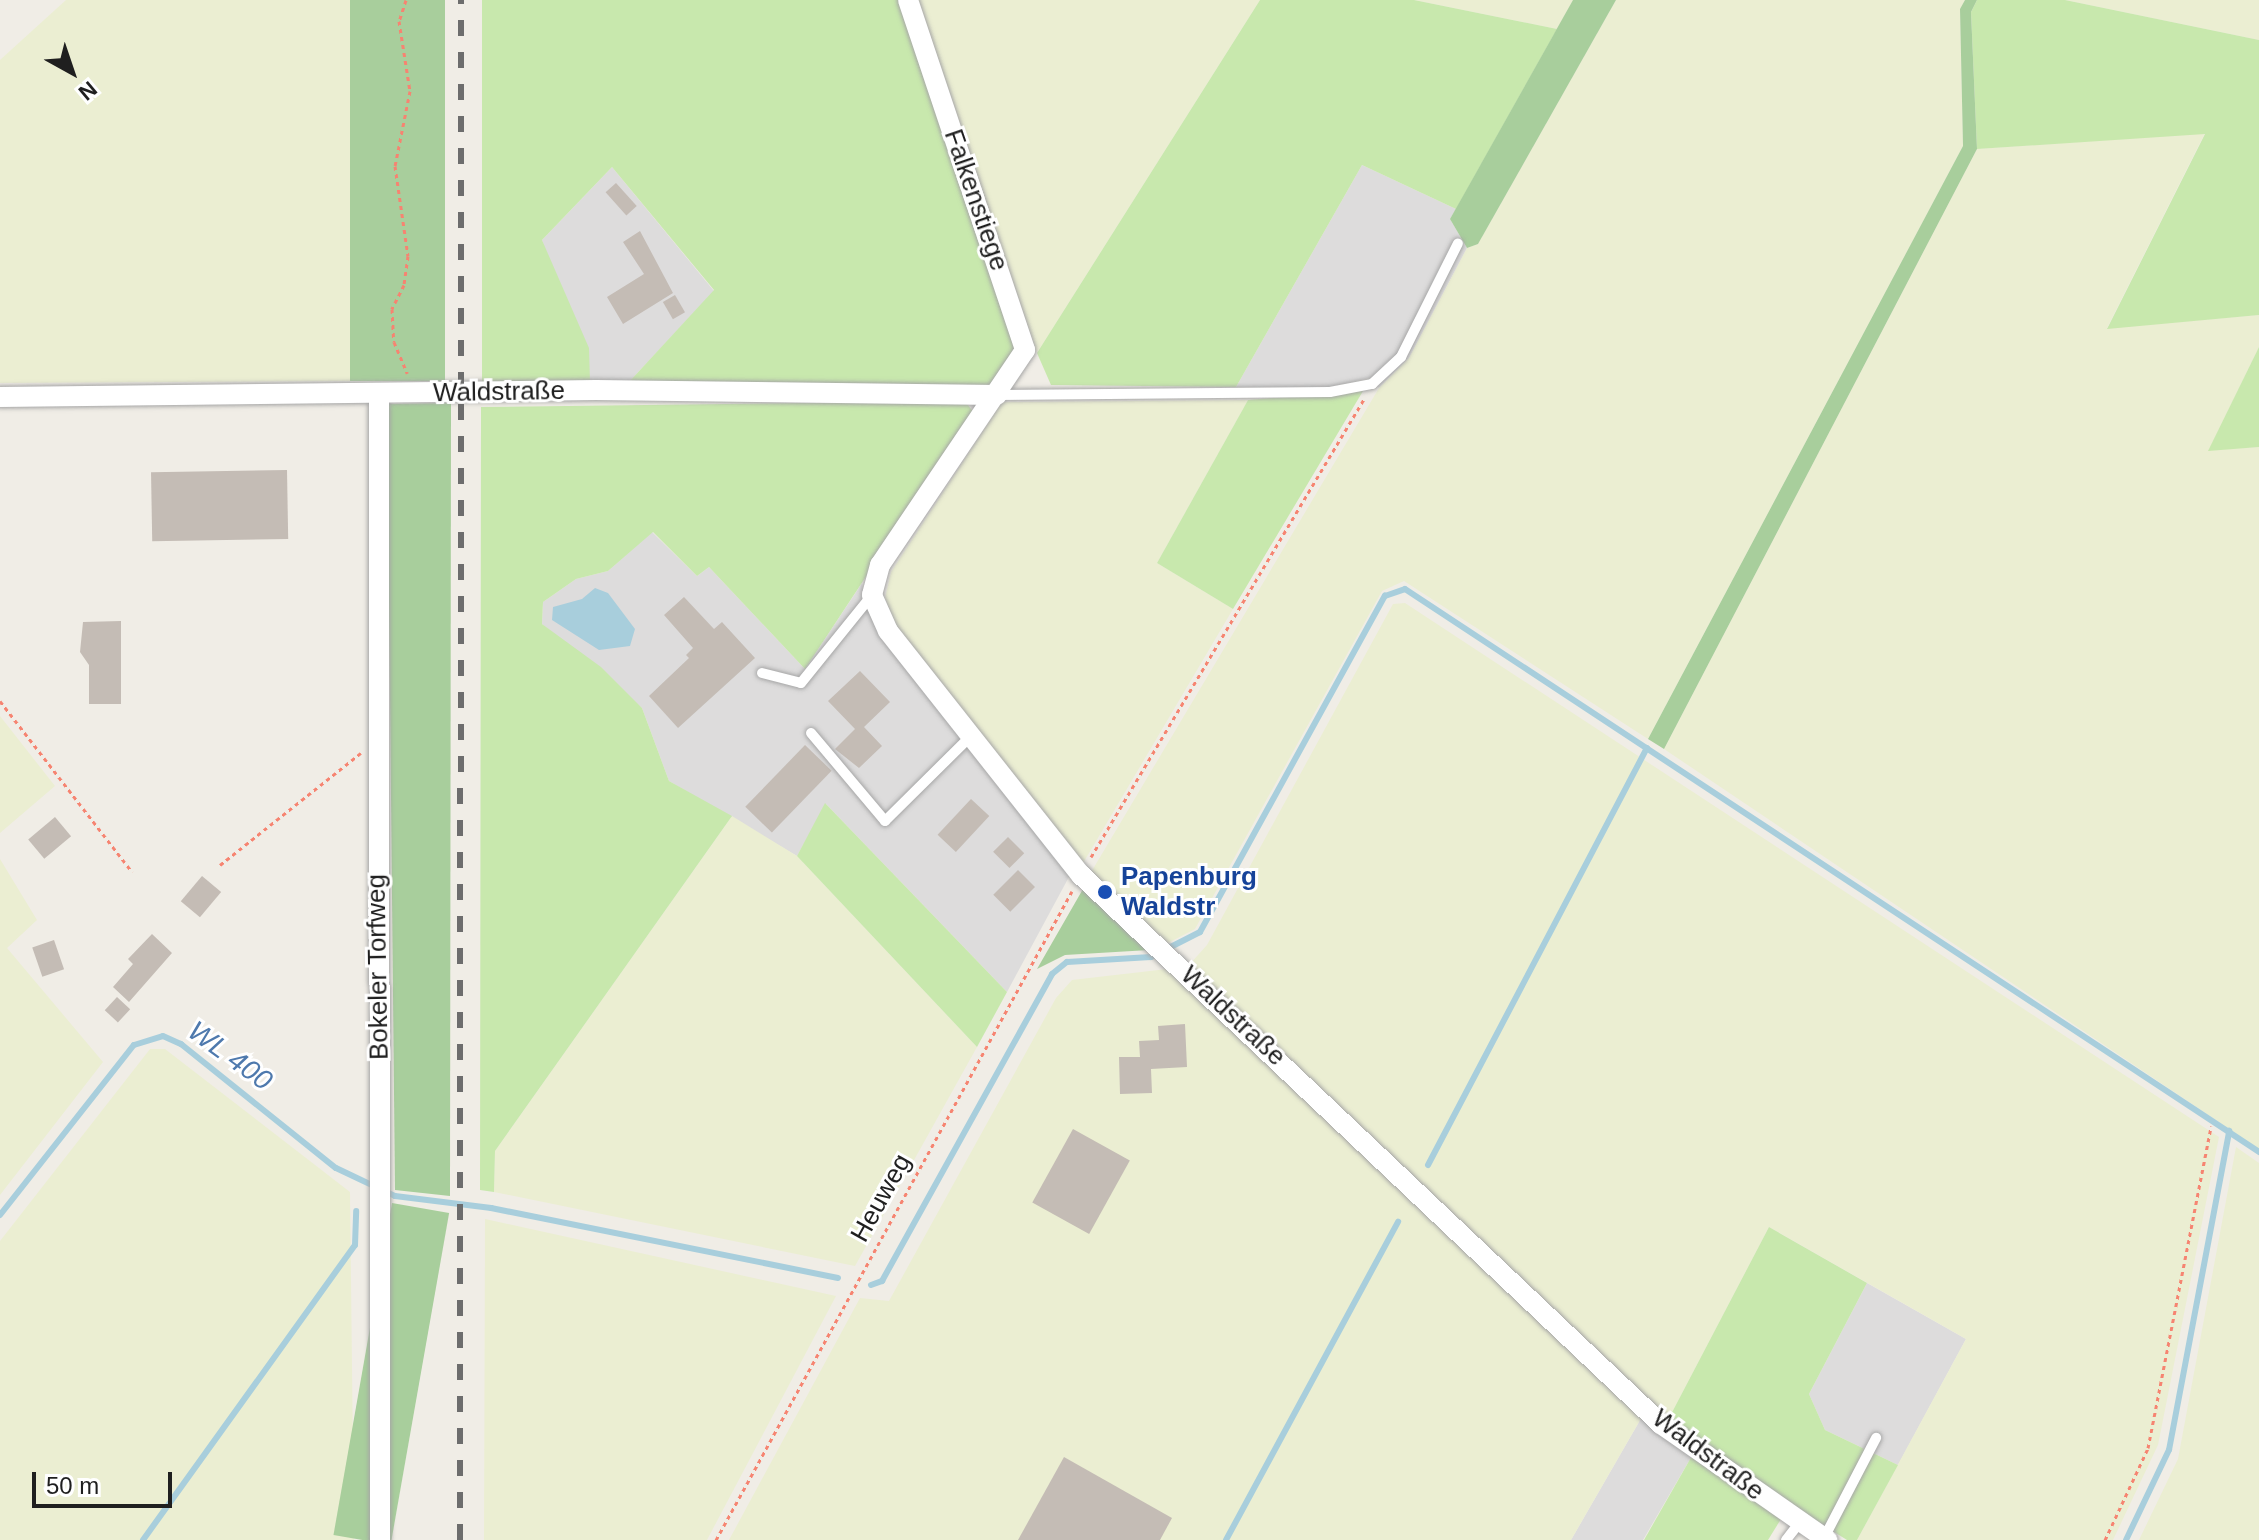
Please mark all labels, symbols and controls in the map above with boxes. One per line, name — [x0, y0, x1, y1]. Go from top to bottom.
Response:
north arrow — [32, 32, 112, 112]
text: N — [74, 76, 102, 105]
street label: Falkenstiege — [937, 125, 1015, 275]
street label: Waldstraße — [433, 375, 565, 409]
place label: Papenburg Waldstr — [1121, 861, 1257, 922]
street label: Bokeler Torfweg — [361, 874, 395, 1060]
marker: Papenburg Waldstr — [1096, 883, 1114, 901]
street label: Waldstraße — [1174, 960, 1292, 1072]
water label: WL 400 — [181, 1014, 279, 1098]
street label: Heuweg — [844, 1149, 918, 1247]
street label: Waldstraße — [1646, 1403, 1770, 1507]
scale bar — [36, 1456, 176, 1506]
text: 50 m — [46, 1472, 99, 1499]

